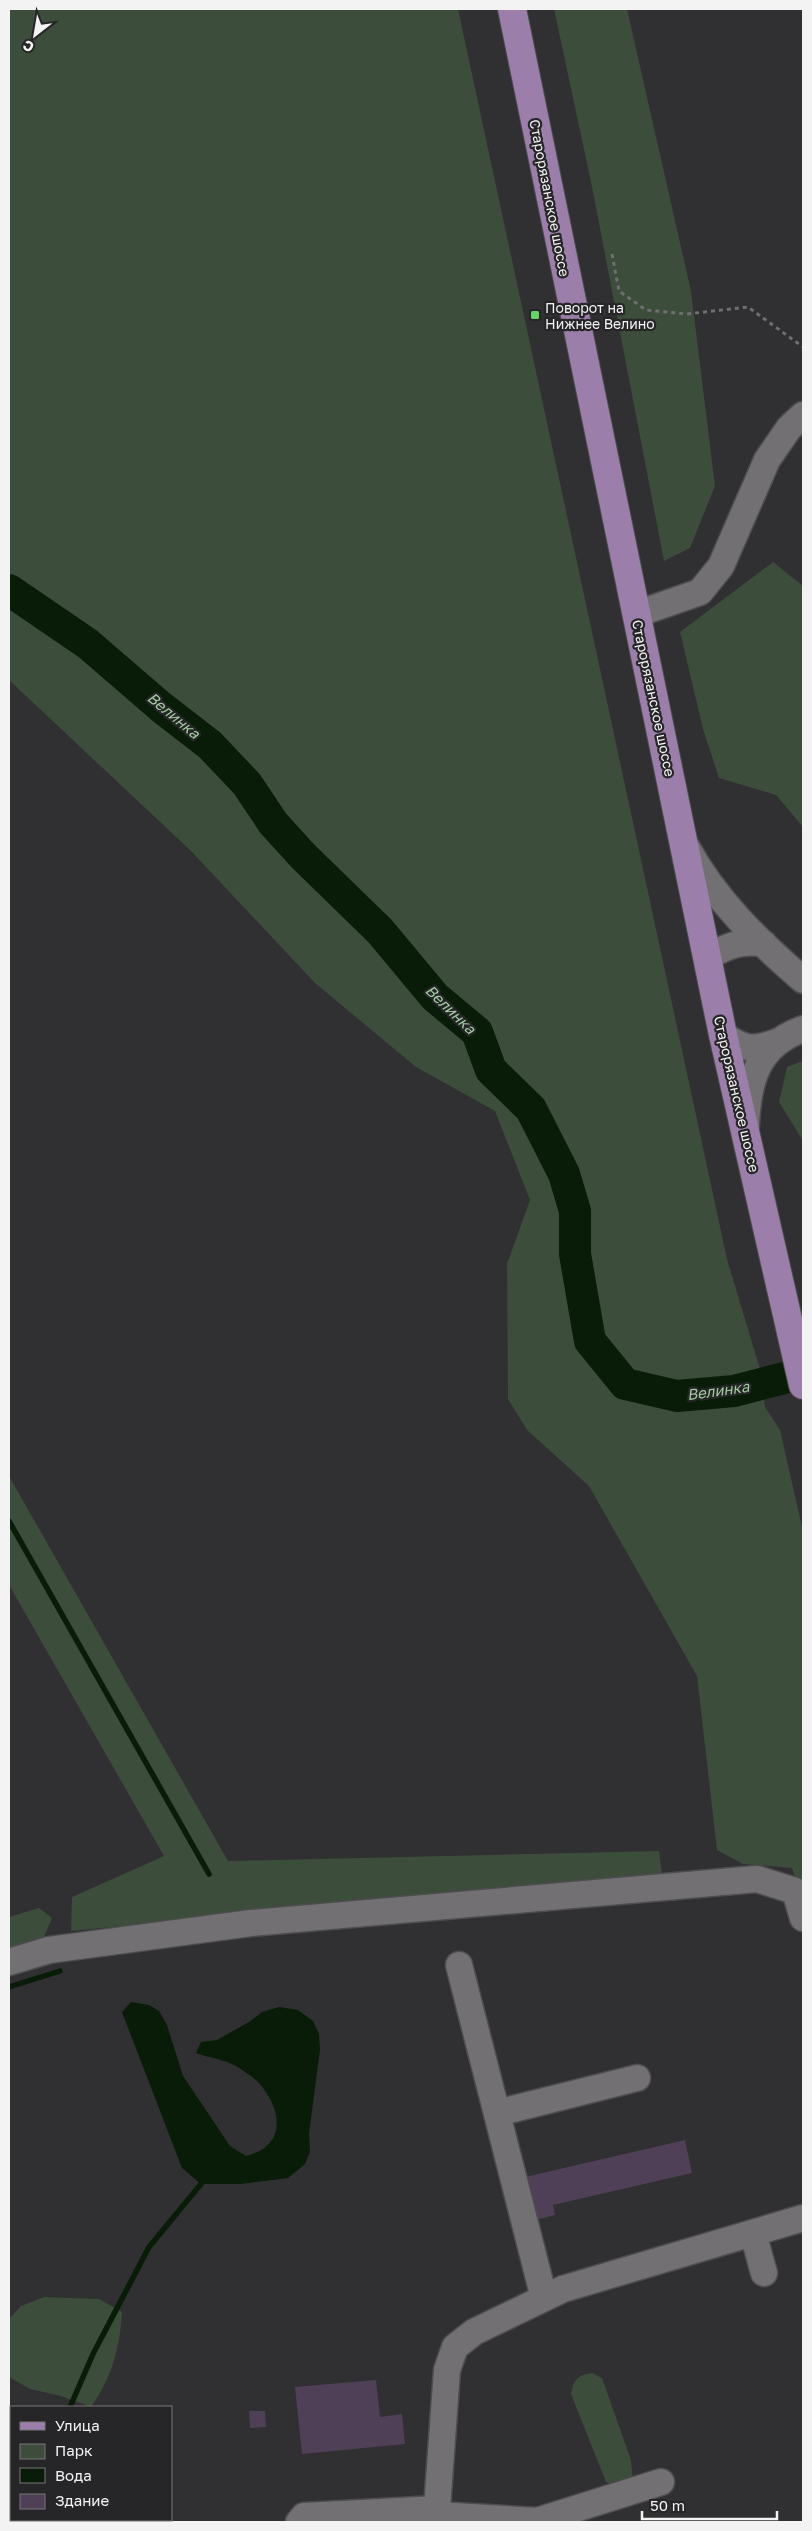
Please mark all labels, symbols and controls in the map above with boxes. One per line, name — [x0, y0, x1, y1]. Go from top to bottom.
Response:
north arrow — [10, 10, 60, 60]
text: С — [19, 37, 37, 56]
street label: Старорязанское шоссе — [526, 118, 574, 278]
place label: Поворот на Нижнее Велино — [545, 299, 655, 332]
marker: Поворот на Нижнее Велино — [529, 309, 541, 321]
street label: Старорязанское шоссе — [629, 618, 679, 778]
water label: Велинка — [144, 688, 204, 742]
water label: Велинка — [422, 981, 480, 1038]
street label: Старорязанское шоссе — [711, 1014, 763, 1174]
water label: Велинка — [686, 1377, 751, 1403]
legend — [10, 2406, 172, 2521]
text: Улица — [55, 2416, 100, 2434]
text: Парк — [55, 2441, 93, 2459]
text: Вода — [55, 2466, 92, 2484]
scale bar — [642, 2488, 777, 2520]
text: Здание — [55, 2491, 109, 2509]
text: 50 m — [650, 2496, 685, 2514]

